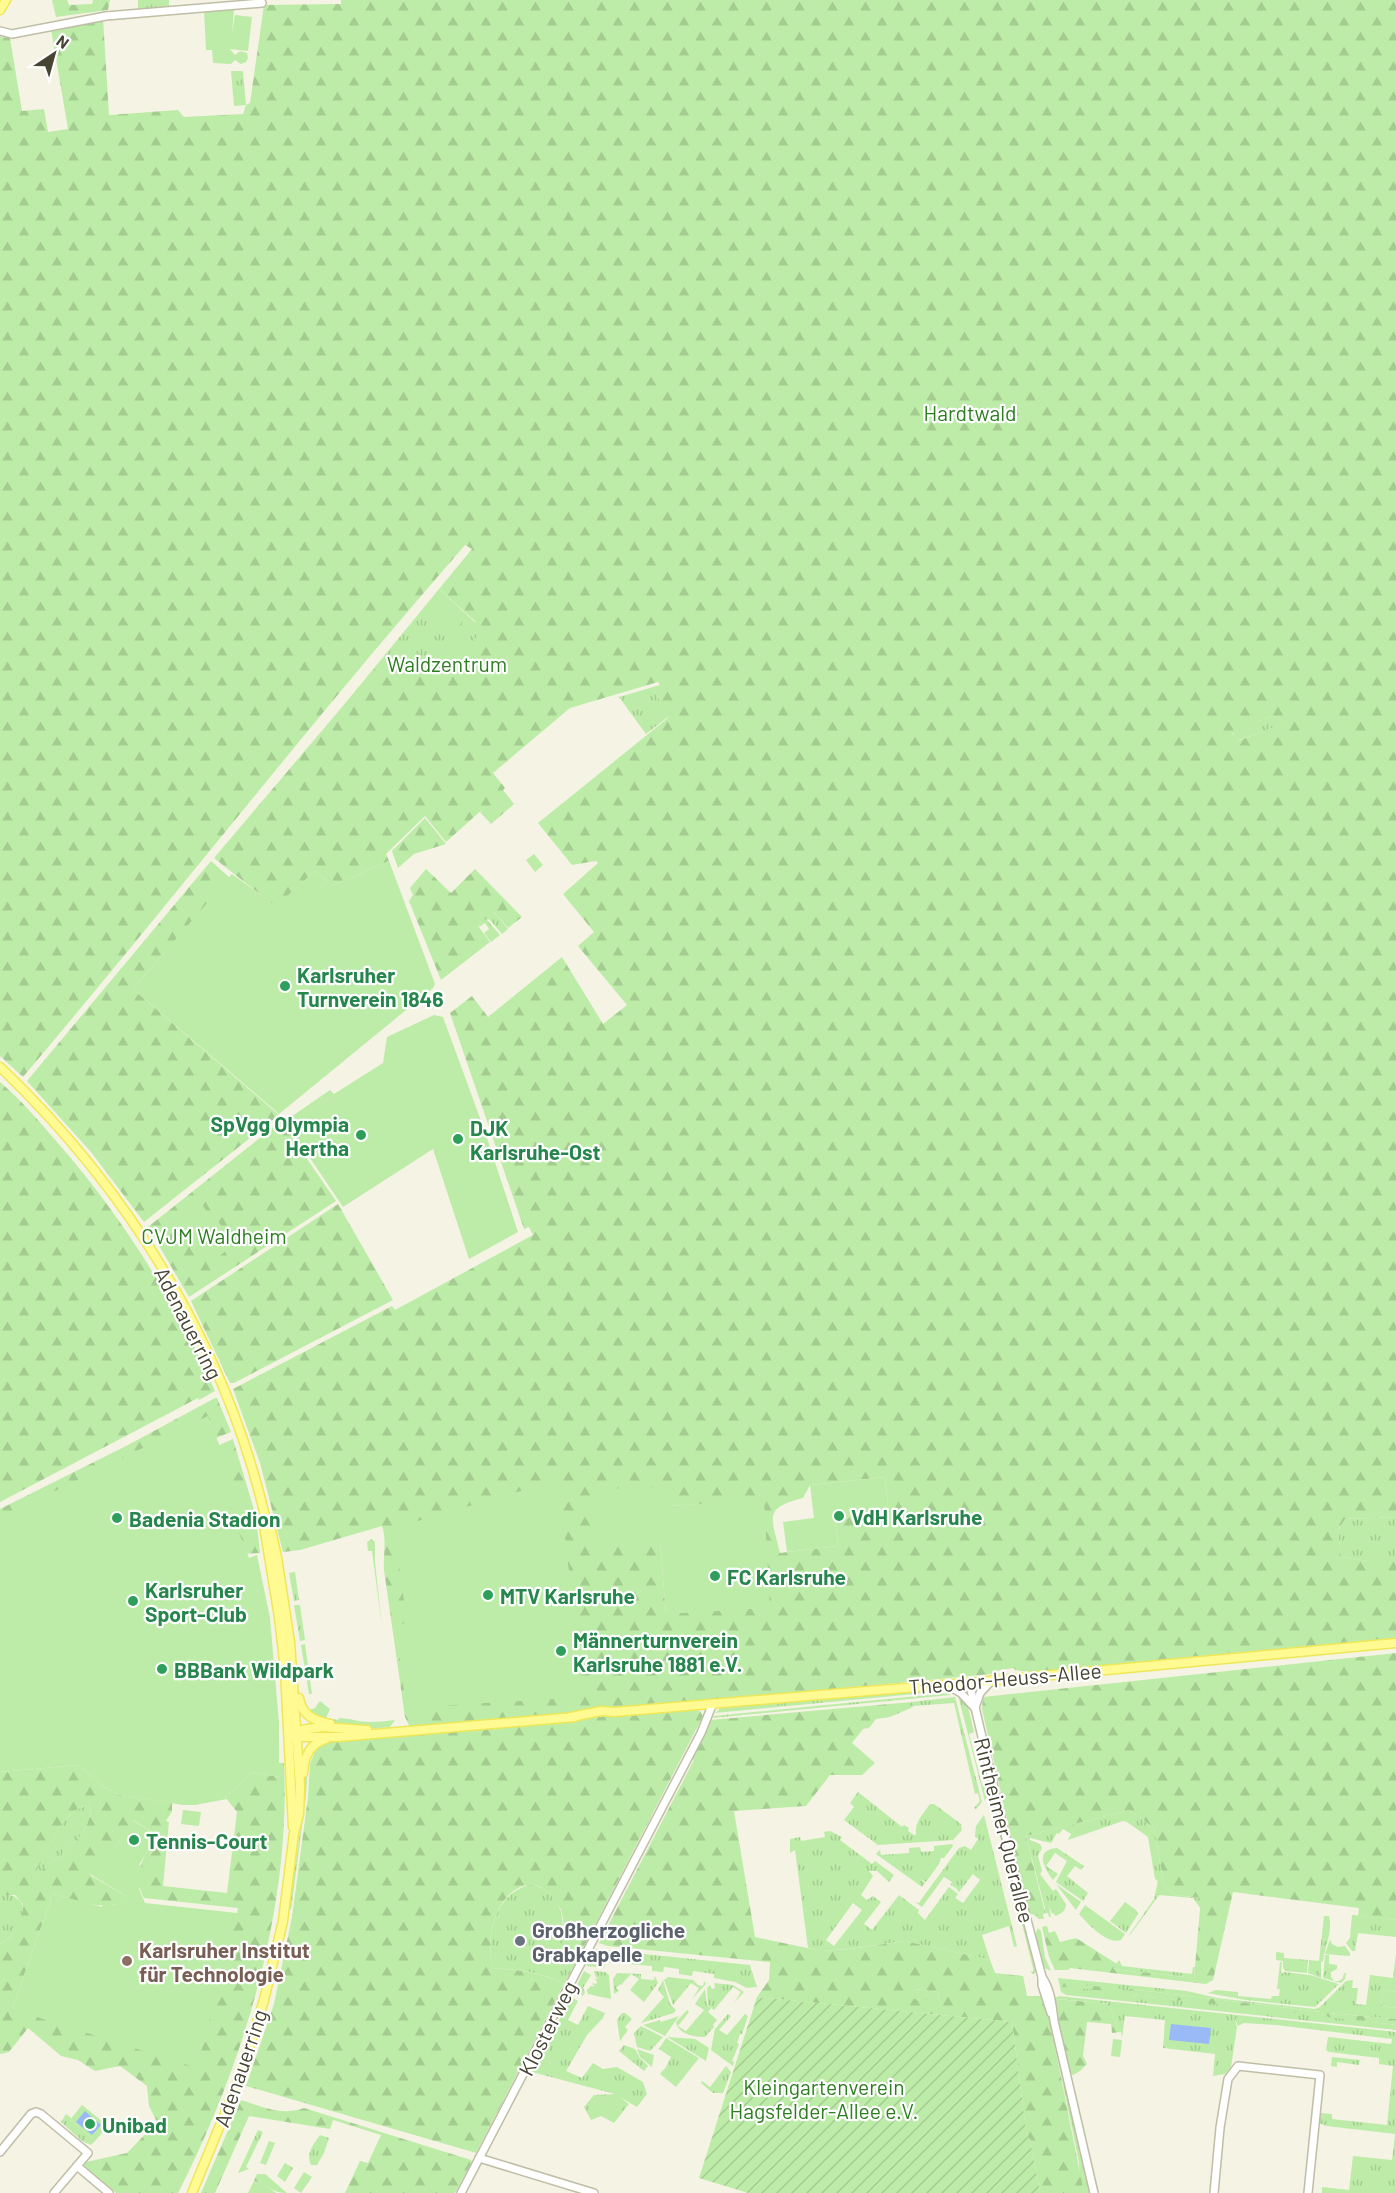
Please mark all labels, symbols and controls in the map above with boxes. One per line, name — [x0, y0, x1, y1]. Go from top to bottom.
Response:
north arrow — [24, 24, 84, 84]
text: N — [53, 31, 73, 52]
park label: Hardtwald — [923, 400, 1017, 425]
park label: Waldzentrum — [387, 651, 507, 676]
place label: Karlsruher Turnverein 1846 — [297, 962, 444, 1011]
marker: Karlsruher Turnverein 1846 — [278, 979, 292, 993]
place label: SpVgg Olympia Hertha — [211, 1111, 349, 1160]
place label: DJK Karlsruhe-Ost — [470, 1115, 600, 1164]
marker: SpVgg Olympia Hertha — [354, 1128, 368, 1142]
marker: DJK Karlsruhe-Ost — [451, 1132, 465, 1146]
park label: CVJM Waldheim — [141, 1223, 287, 1248]
street label: Adenauerring — [150, 1263, 228, 1383]
place label: VdH Karlsruhe — [851, 1504, 982, 1529]
place label: Badenia Stadion — [129, 1506, 281, 1531]
marker: VdH Karlsruhe — [832, 1509, 846, 1523]
marker: Badenia Stadion — [110, 1511, 124, 1525]
place label: FC Karlsruhe — [727, 1564, 846, 1589]
marker: FC Karlsruhe — [708, 1569, 722, 1583]
place label: Karlsruher Sport-Club — [145, 1577, 247, 1626]
place label: MTV Karlsruhe — [500, 1583, 635, 1608]
marker: MTV Karlsruhe — [481, 1588, 495, 1602]
marker: Karlsruher Sport-Club — [126, 1594, 140, 1608]
place label: Männerturnverein Karlsruhe 1881 e.V. — [573, 1627, 743, 1676]
marker: Männerturnverein Karlsruhe 1881 e.V. — [554, 1644, 568, 1658]
place label: BBBank Wildpark — [174, 1657, 334, 1682]
street label: Theodor-Heuss-Allee — [907, 1657, 1103, 1699]
marker: BBBank Wildpark — [155, 1662, 169, 1676]
street label: Rintheimer Querallee — [970, 1735, 1040, 1925]
place label: Tennis-Court — [146, 1828, 268, 1853]
marker: Tennis-Court — [127, 1833, 141, 1847]
place label: Großherzogliche Grabkapelle — [532, 1917, 685, 1966]
marker: Großherzogliche Grabkapelle — [513, 1934, 527, 1948]
place label: Karlsruher Institut für Technologie — [139, 1937, 310, 1986]
marker: Karlsruher Institut für Technologie — [120, 1954, 134, 1968]
street label: Klosterweg — [512, 1976, 582, 2080]
street label: Adenauerring — [208, 2006, 272, 2130]
park label: Kleingartenverein Hagsfelder-Allee e.V. — [730, 2074, 918, 2123]
place label: Unibad — [102, 2112, 167, 2137]
marker: Unibad — [83, 2117, 97, 2131]

